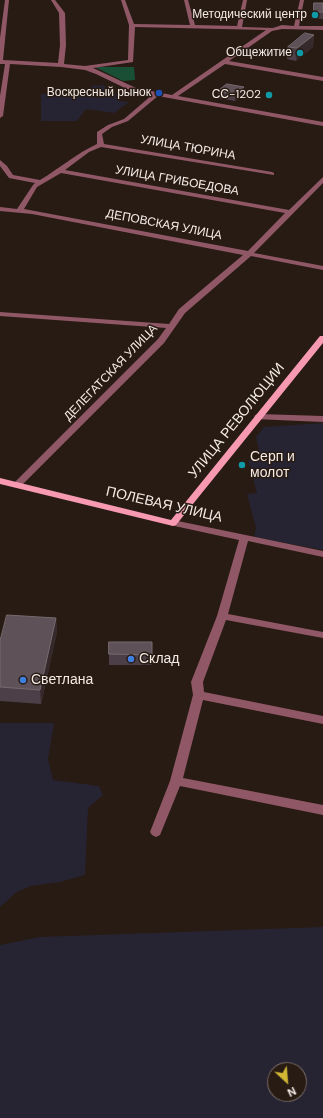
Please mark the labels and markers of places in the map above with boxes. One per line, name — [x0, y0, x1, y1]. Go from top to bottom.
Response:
place label: Методический центр — [192, 8, 307, 22]
marker: Методический центр — [310, 10, 320, 20]
place label: Общежитие — [226, 46, 292, 60]
marker: Общежитие — [295, 48, 305, 58]
place label: Воскресный рынок — [47, 86, 151, 100]
marker: Воскресный рынок — [154, 88, 164, 98]
place label: СС-1202 — [212, 88, 261, 102]
marker: СС-1202 — [264, 90, 274, 100]
place label: Серп и молот — [250, 449, 295, 482]
marker: Серп и молот — [237, 460, 247, 470]
place label: Склад — [139, 651, 180, 667]
marker: Склад — [126, 654, 136, 664]
place label: Светлана — [31, 672, 93, 688]
marker: Светлана — [18, 675, 28, 685]

